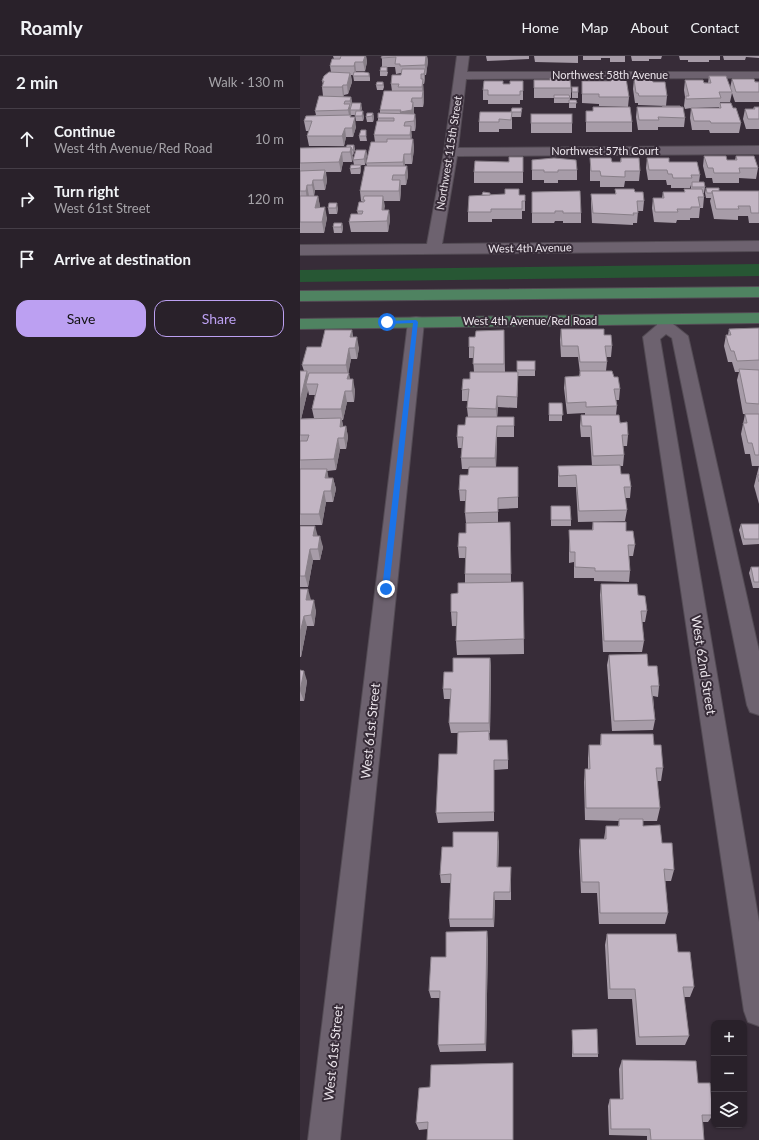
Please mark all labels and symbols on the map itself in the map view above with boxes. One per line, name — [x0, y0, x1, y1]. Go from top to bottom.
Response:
street label: Northwest 58th Avenue — [552, 68, 668, 81]
street label: Northwest 115th Street — [433, 95, 464, 211]
street label: Northwest 57th Court — [551, 144, 659, 157]
street label: West 4th Avenue — [488, 240, 572, 255]
route start — [378, 313, 396, 331]
street label: West 4th Avenue/Red Road — [463, 314, 597, 327]
route end — [377, 580, 395, 598]
street label: West 62nd Street — [688, 614, 720, 716]
street label: West 61st Street — [357, 682, 383, 780]
street label: West 61st Street — [320, 1004, 346, 1102]

